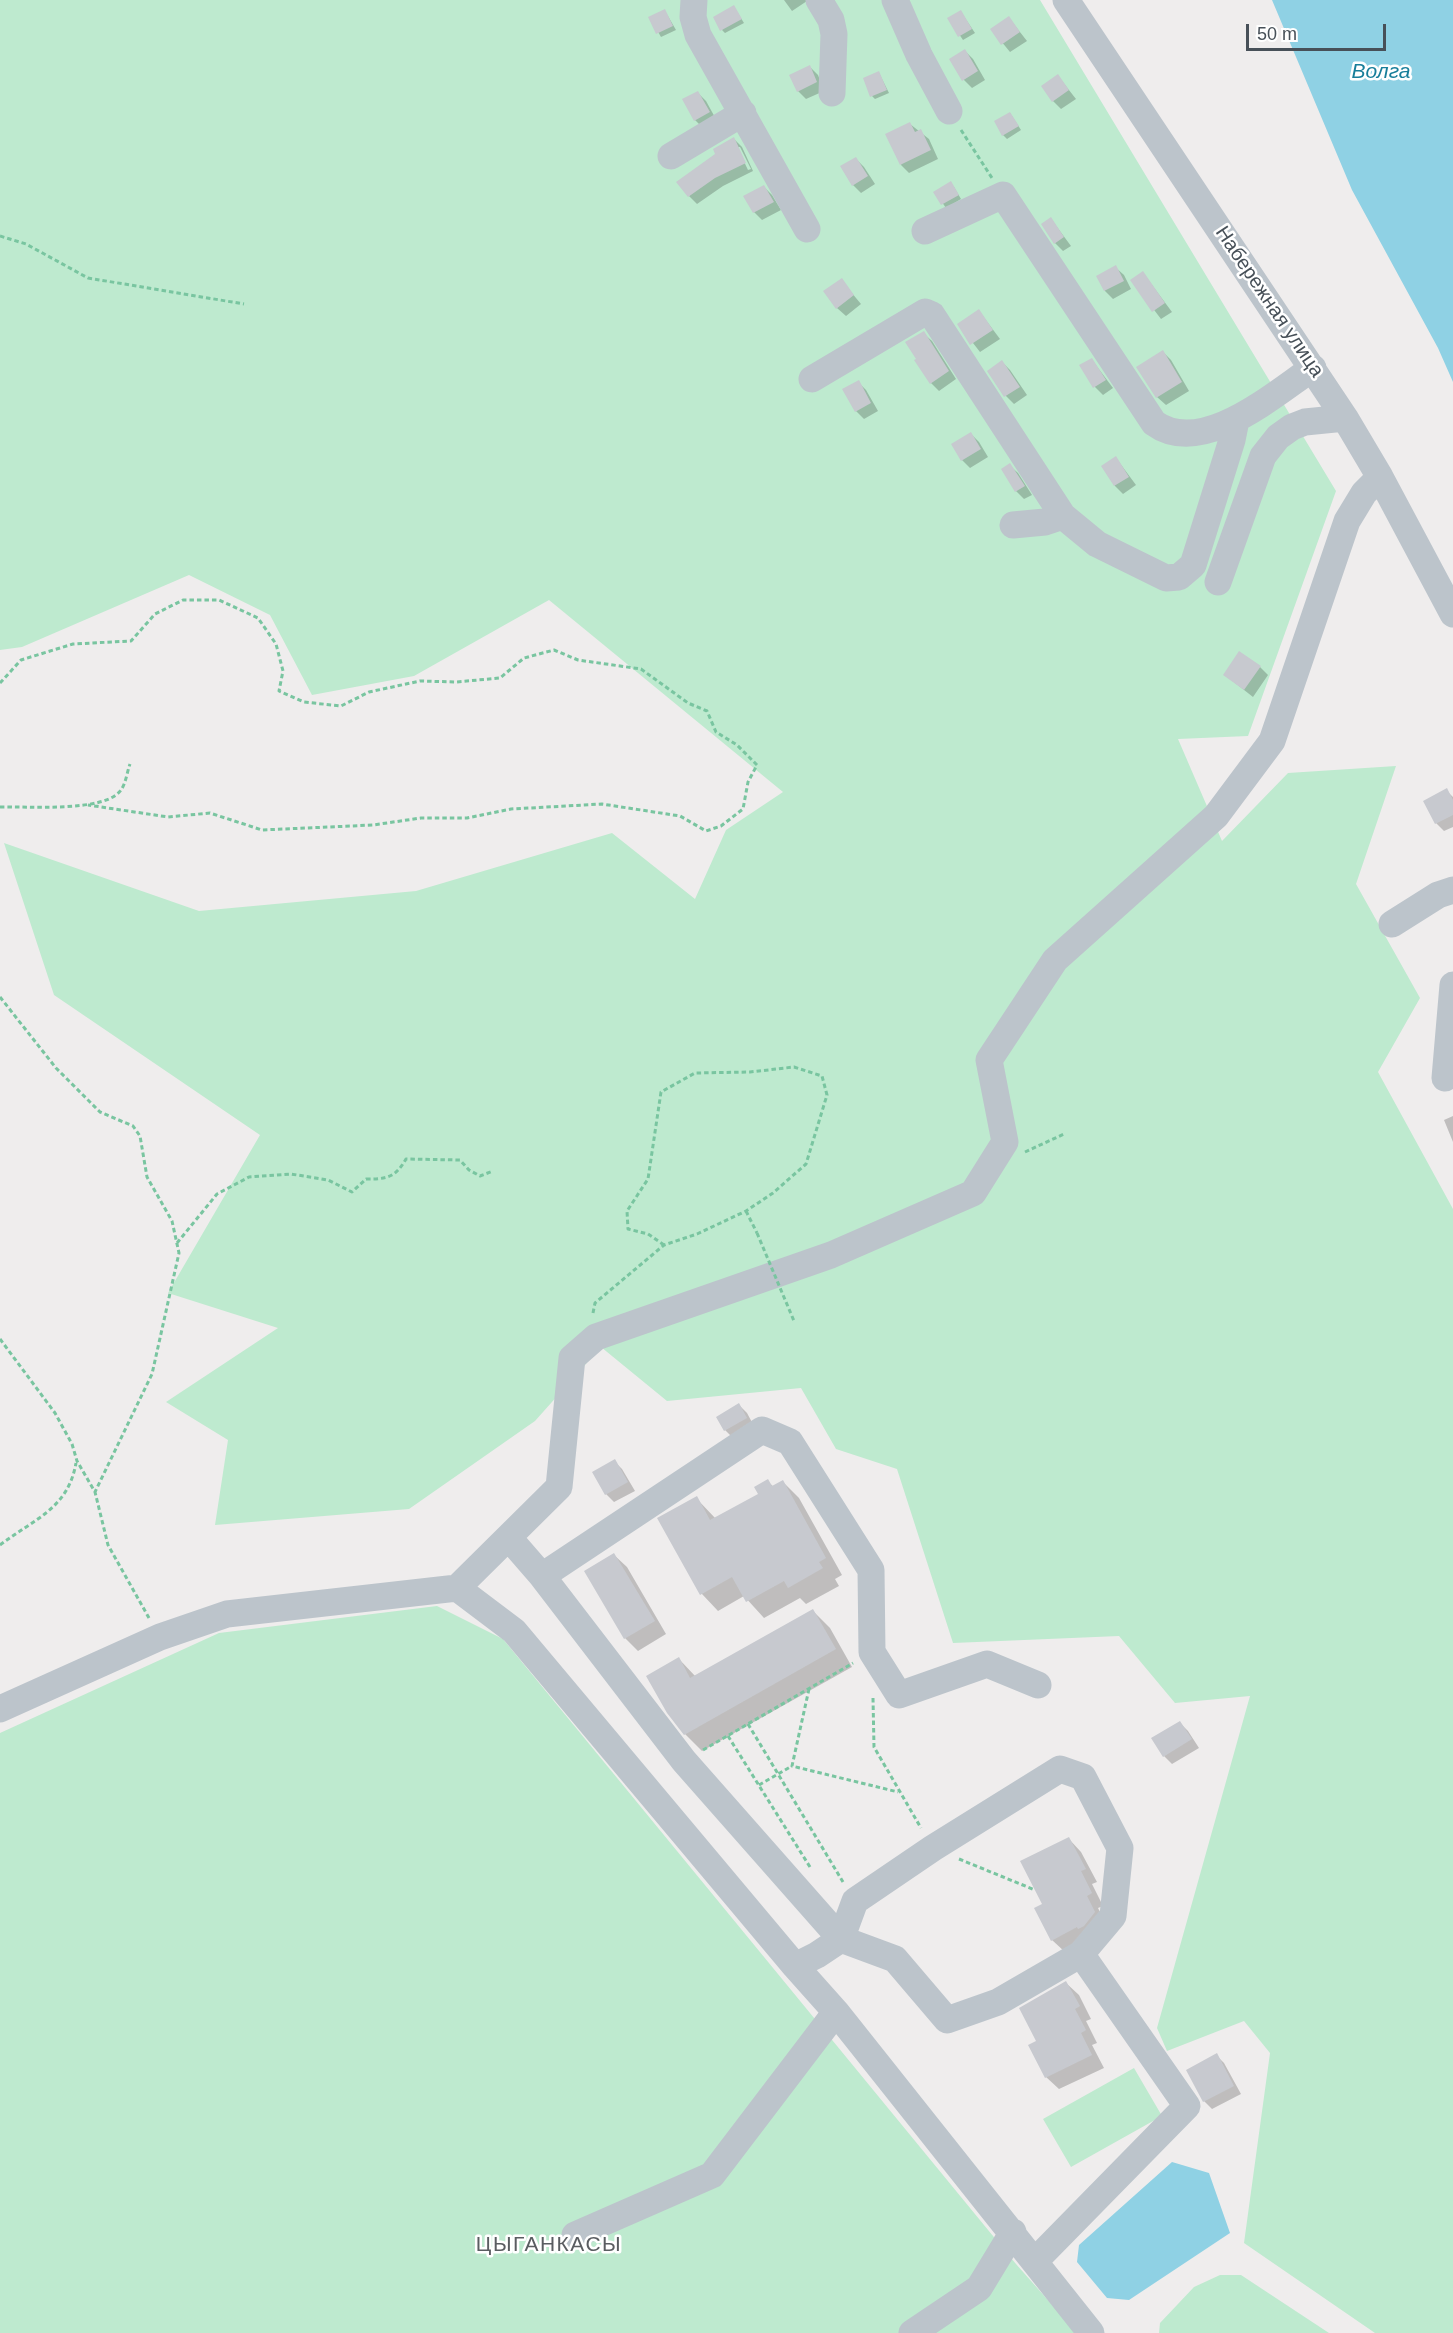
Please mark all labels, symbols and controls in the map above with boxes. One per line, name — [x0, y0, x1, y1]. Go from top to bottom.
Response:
scale bar — [1249, 12, 1388, 50]
text: 50 m — [1257, 24, 1297, 44]
water label: Волга — [1352, 59, 1410, 85]
street label: Набережная улица — [1210, 222, 1328, 382]
district label: ЦЫГАНКАСЫ — [476, 2232, 622, 2258]

